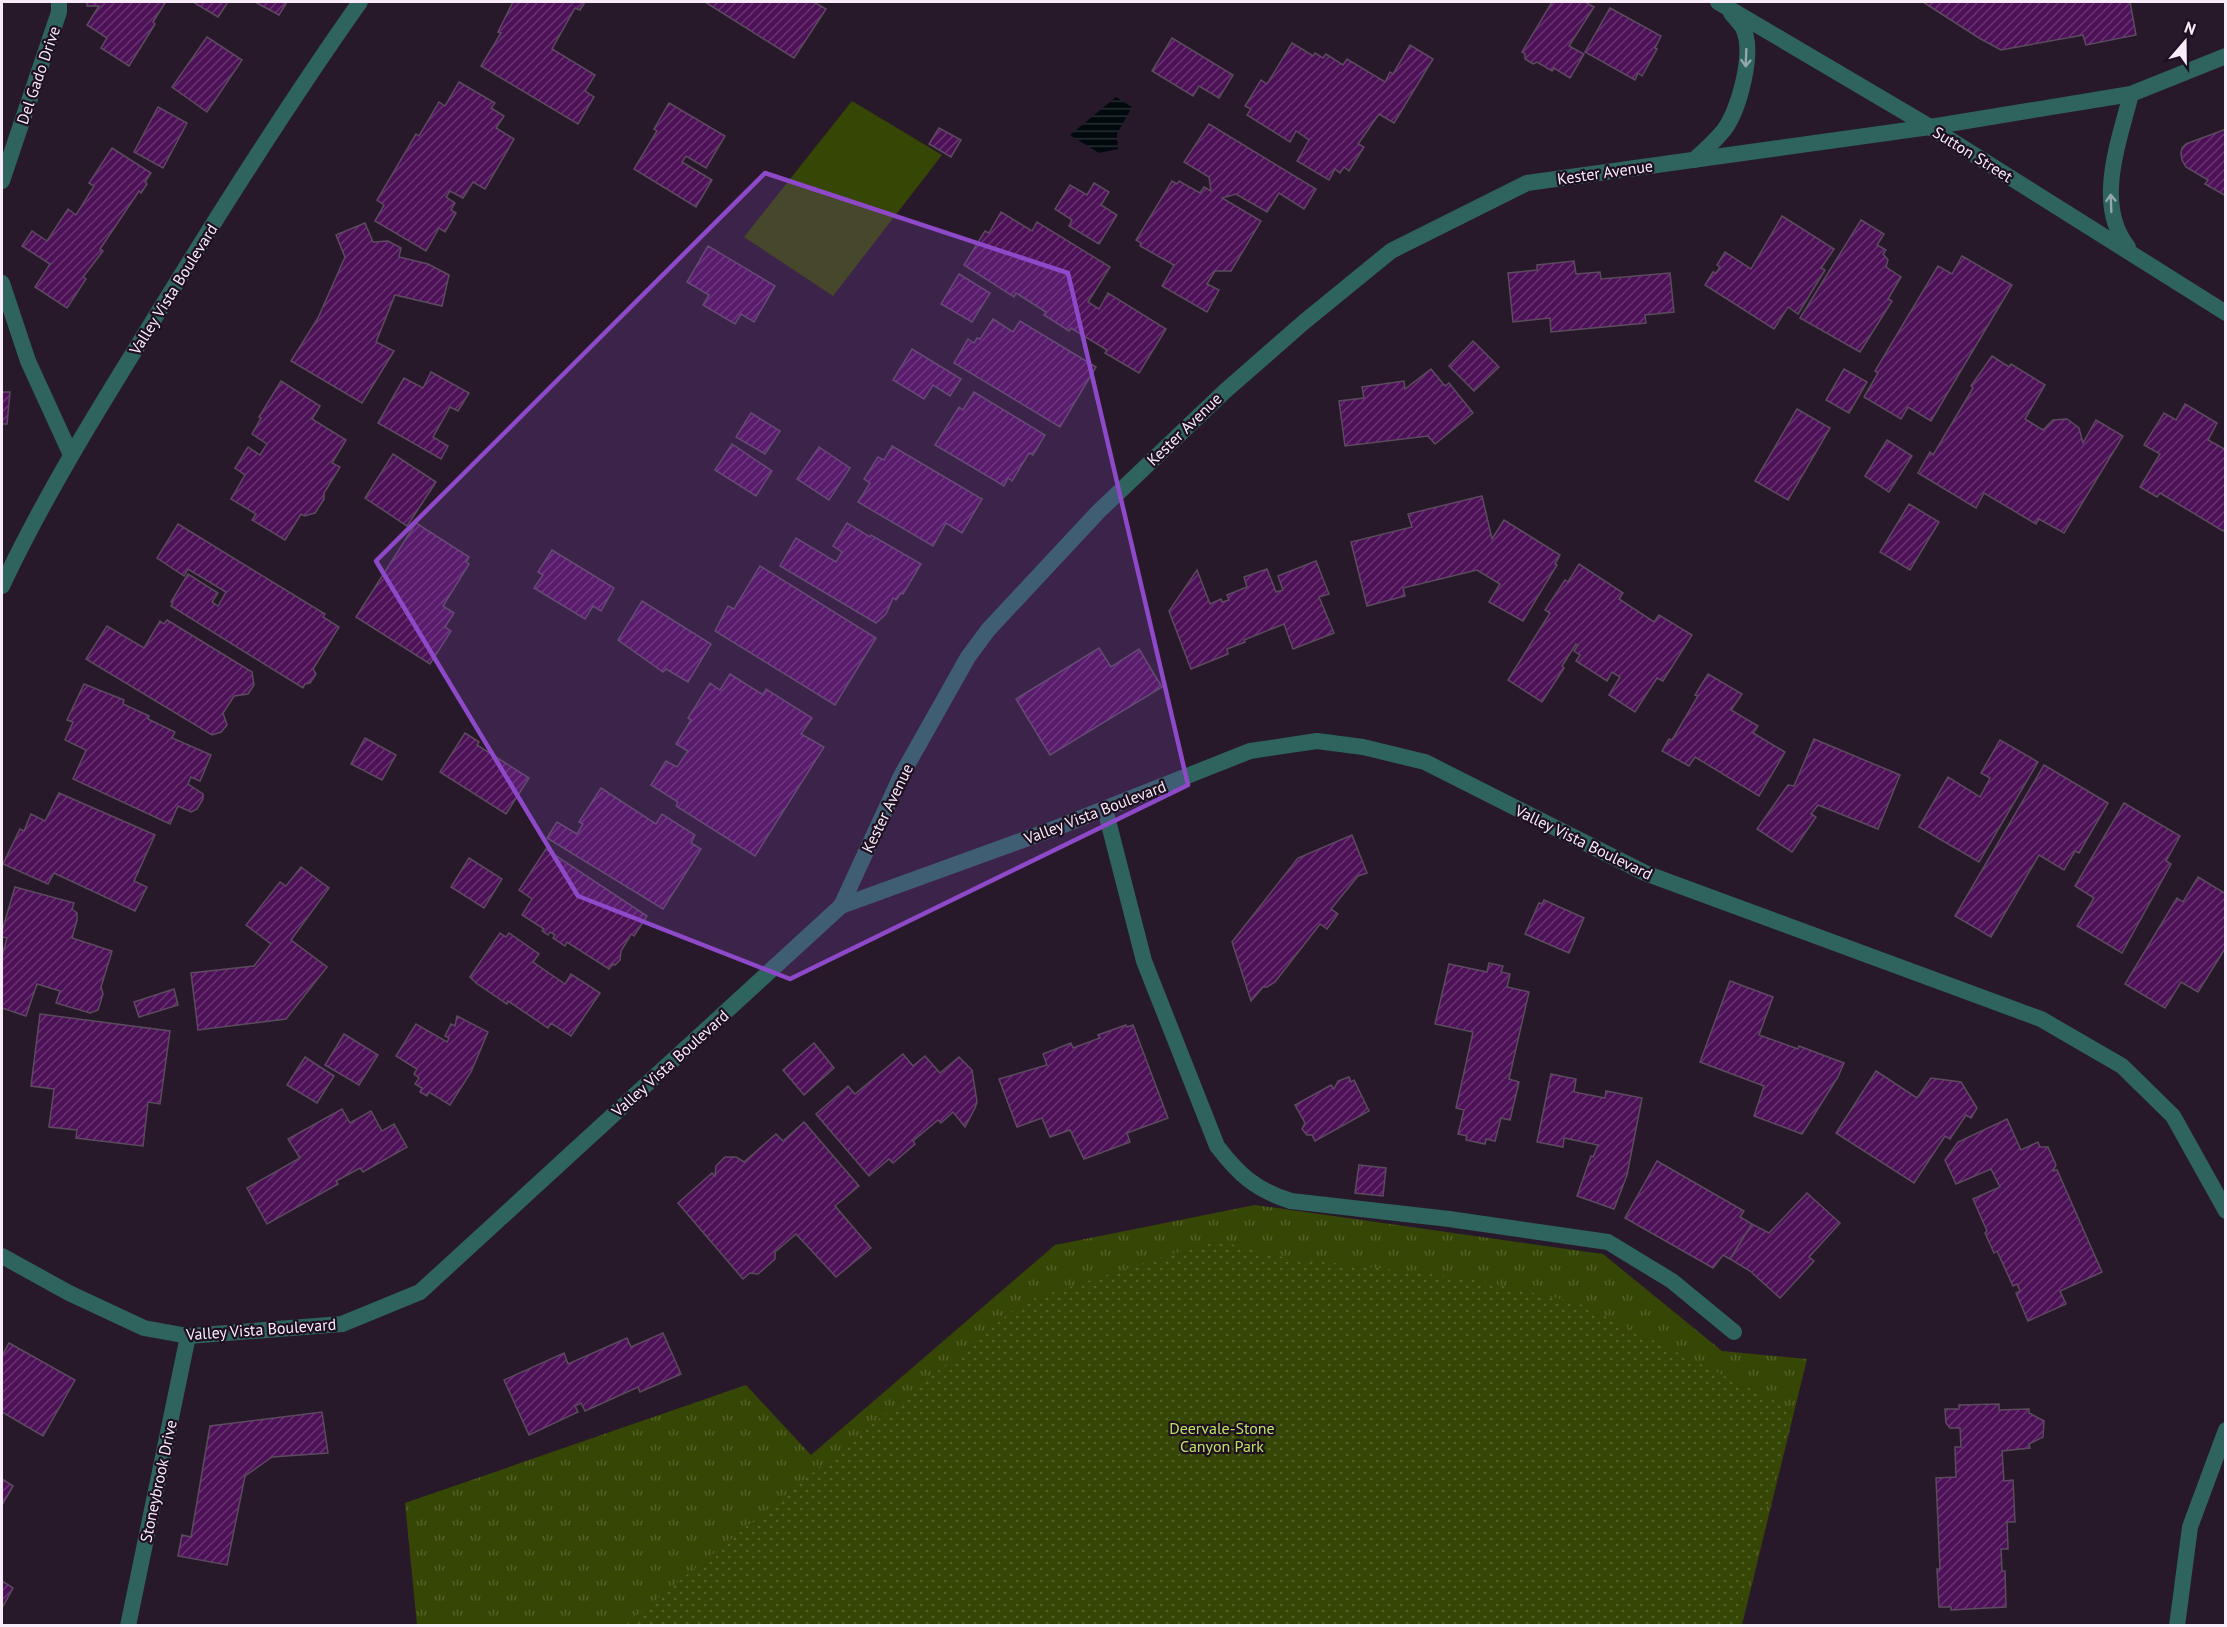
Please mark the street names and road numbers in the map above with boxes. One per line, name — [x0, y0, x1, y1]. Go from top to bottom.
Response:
street label: Del Gado Drive — [12, 23, 64, 127]
street label: Sutton Street — [1929, 122, 2017, 187]
street label: Kester Avenue — [1556, 155, 1654, 189]
street label: Valley Vista Boulevard — [124, 220, 221, 359]
street label: Kester Avenue — [1142, 388, 1226, 470]
street label: Kester Avenue — [857, 760, 917, 856]
street label: Valley Vista Boulevard — [1020, 776, 1169, 849]
street label: Valley Vista Boulevard — [1511, 800, 1656, 884]
street label: Valley Vista Boulevard — [607, 1005, 733, 1121]
street label: Valley Vista Boulevard — [184, 1314, 337, 1344]
street label: Stoneybrook Drive — [135, 1418, 181, 1544]

